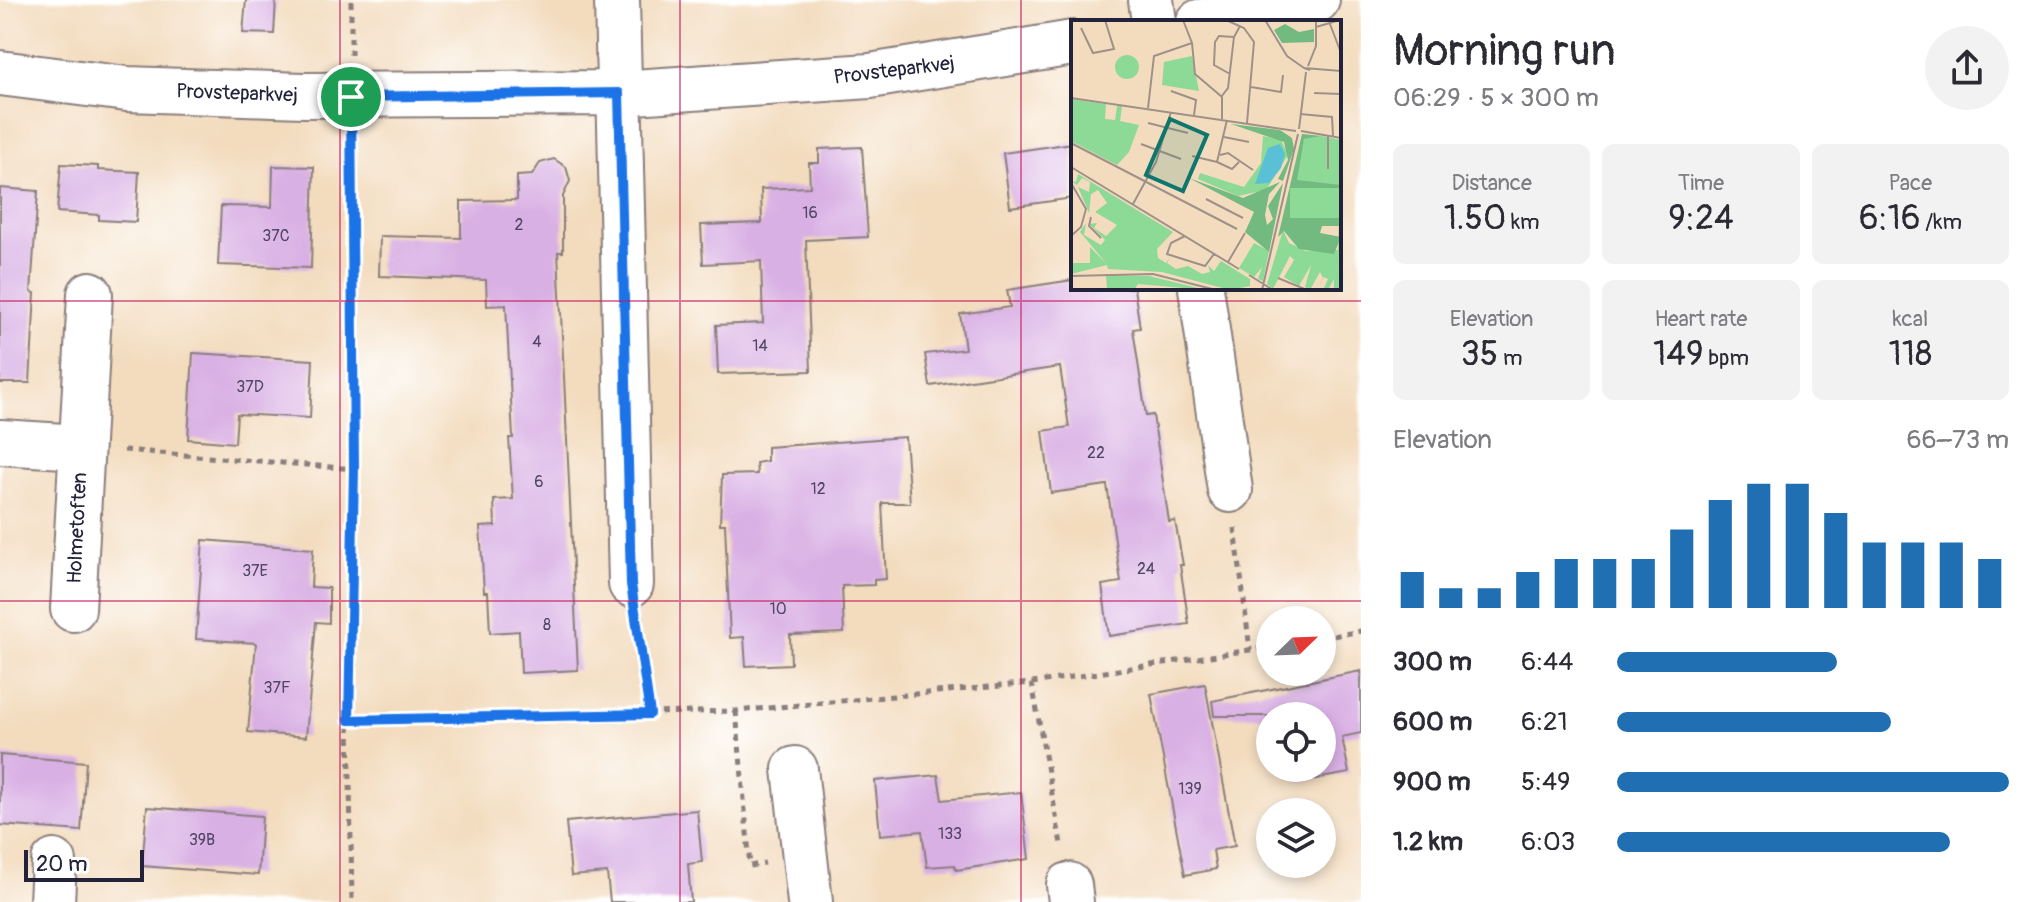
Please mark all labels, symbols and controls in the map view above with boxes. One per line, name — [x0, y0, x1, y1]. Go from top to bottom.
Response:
inset map — [1071, 20, 1341, 290]
text: Morning run — [1393, 24, 1616, 79]
button: share — [1925, 26, 2009, 110]
street label: Provsteparkvej — [832, 50, 956, 90]
pin — [317, 63, 385, 131]
icon: arrive — [329, 75, 373, 119]
street label: Provsteparkvej — [176, 78, 298, 108]
text: 06:29 · 5 × 300 m — [1393, 82, 1599, 114]
text: Distance — [1451, 169, 1532, 197]
text: Time — [1678, 169, 1724, 197]
text: Pace — [1889, 169, 1932, 197]
text: 1.50 — [1444, 197, 1506, 240]
text: 9:24 — [1668, 197, 1734, 240]
text: 6:16 — [1859, 197, 1921, 240]
house number: 16 — [802, 203, 818, 223]
text: km — [1506, 208, 1540, 236]
text: /km — [1921, 208, 1962, 236]
house number: 2 — [515, 215, 524, 235]
house number: 37C — [262, 226, 290, 246]
text: Elevation — [1450, 305, 1534, 333]
text: Heart rate — [1655, 305, 1747, 333]
text: kcal — [1892, 305, 1928, 333]
house number: 4 — [532, 332, 542, 352]
text: 35 — [1461, 333, 1498, 376]
text: 149 — [1653, 333, 1704, 376]
text: 118 — [1888, 333, 1932, 376]
house number: 14 — [752, 336, 768, 356]
text: m — [1498, 344, 1523, 372]
text: bpm — [1704, 344, 1749, 372]
house number: 37D — [236, 377, 264, 397]
text: Elevation — [1393, 424, 1492, 456]
text: 66–73 m — [1906, 424, 2009, 456]
house number: 22 — [1087, 443, 1105, 463]
street label: Holmetoften — [62, 472, 92, 584]
house number: 6 — [534, 472, 544, 492]
house number: 12 — [810, 479, 826, 499]
house number: 24 — [1137, 559, 1155, 579]
house number: 37E — [242, 561, 268, 581]
house number: 10 — [769, 599, 787, 619]
north arrow — [1256, 606, 1336, 686]
map controls — [1256, 606, 1336, 878]
house number: 8 — [543, 615, 551, 635]
text: 300 m — [1393, 646, 1472, 678]
text: 6:44 — [1521, 646, 1573, 678]
house number: 37F — [263, 678, 291, 698]
button: locate — [1256, 702, 1336, 782]
text: 600 m — [1393, 706, 1472, 738]
text: 6:21 — [1521, 706, 1568, 738]
text: 900 m — [1393, 766, 1471, 798]
text: 5:49 — [1521, 766, 1571, 798]
house number: 139 — [1178, 779, 1202, 799]
button: layers — [1256, 798, 1336, 878]
house number: 133 — [938, 824, 962, 844]
text: 1.2 km — [1393, 826, 1463, 858]
text: 6:03 — [1521, 826, 1575, 858]
house number: 39B — [189, 830, 215, 850]
scale bar — [24, 846, 144, 882]
text: 20 m — [36, 850, 88, 878]

